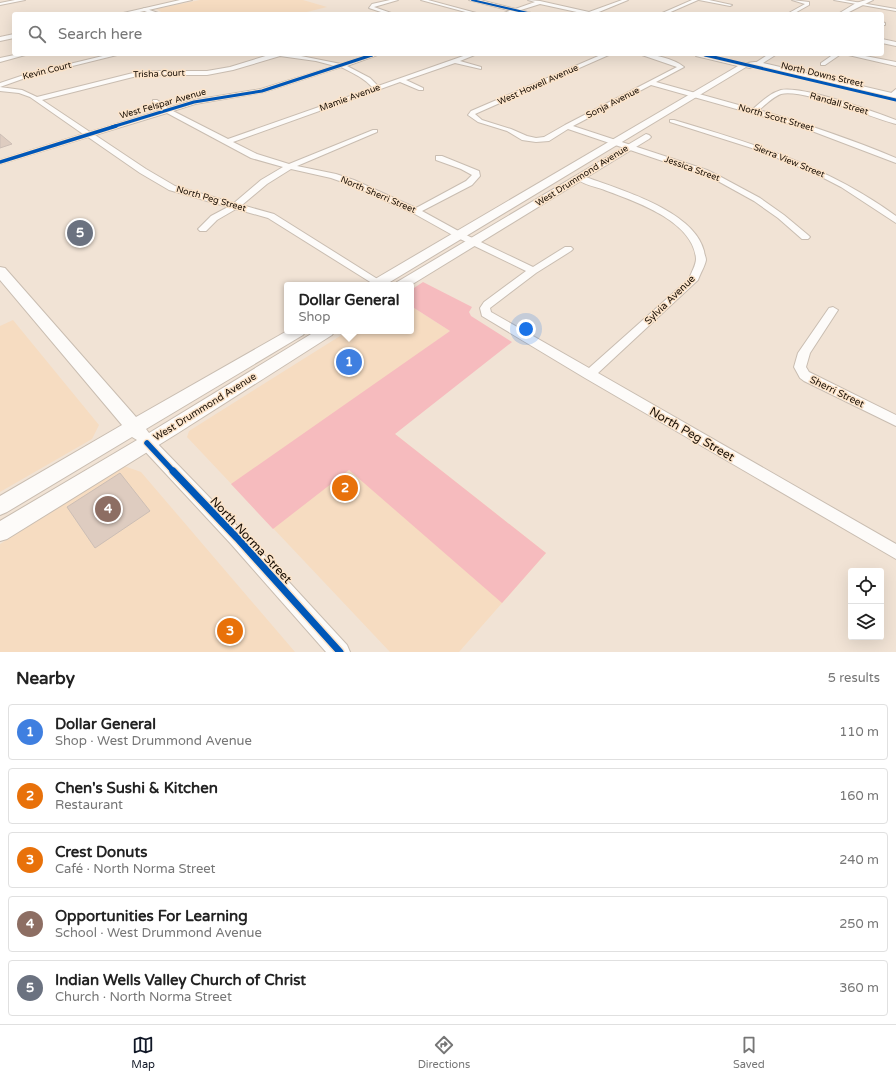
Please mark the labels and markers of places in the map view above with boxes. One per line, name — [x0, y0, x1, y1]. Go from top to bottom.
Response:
pin: 5 — [67, 218, 93, 248]
pin: 1 — [336, 347, 362, 377]
pin: 2 — [332, 473, 358, 503]
pin: 4 — [95, 494, 121, 524]
pin: 3 — [217, 616, 243, 646]

